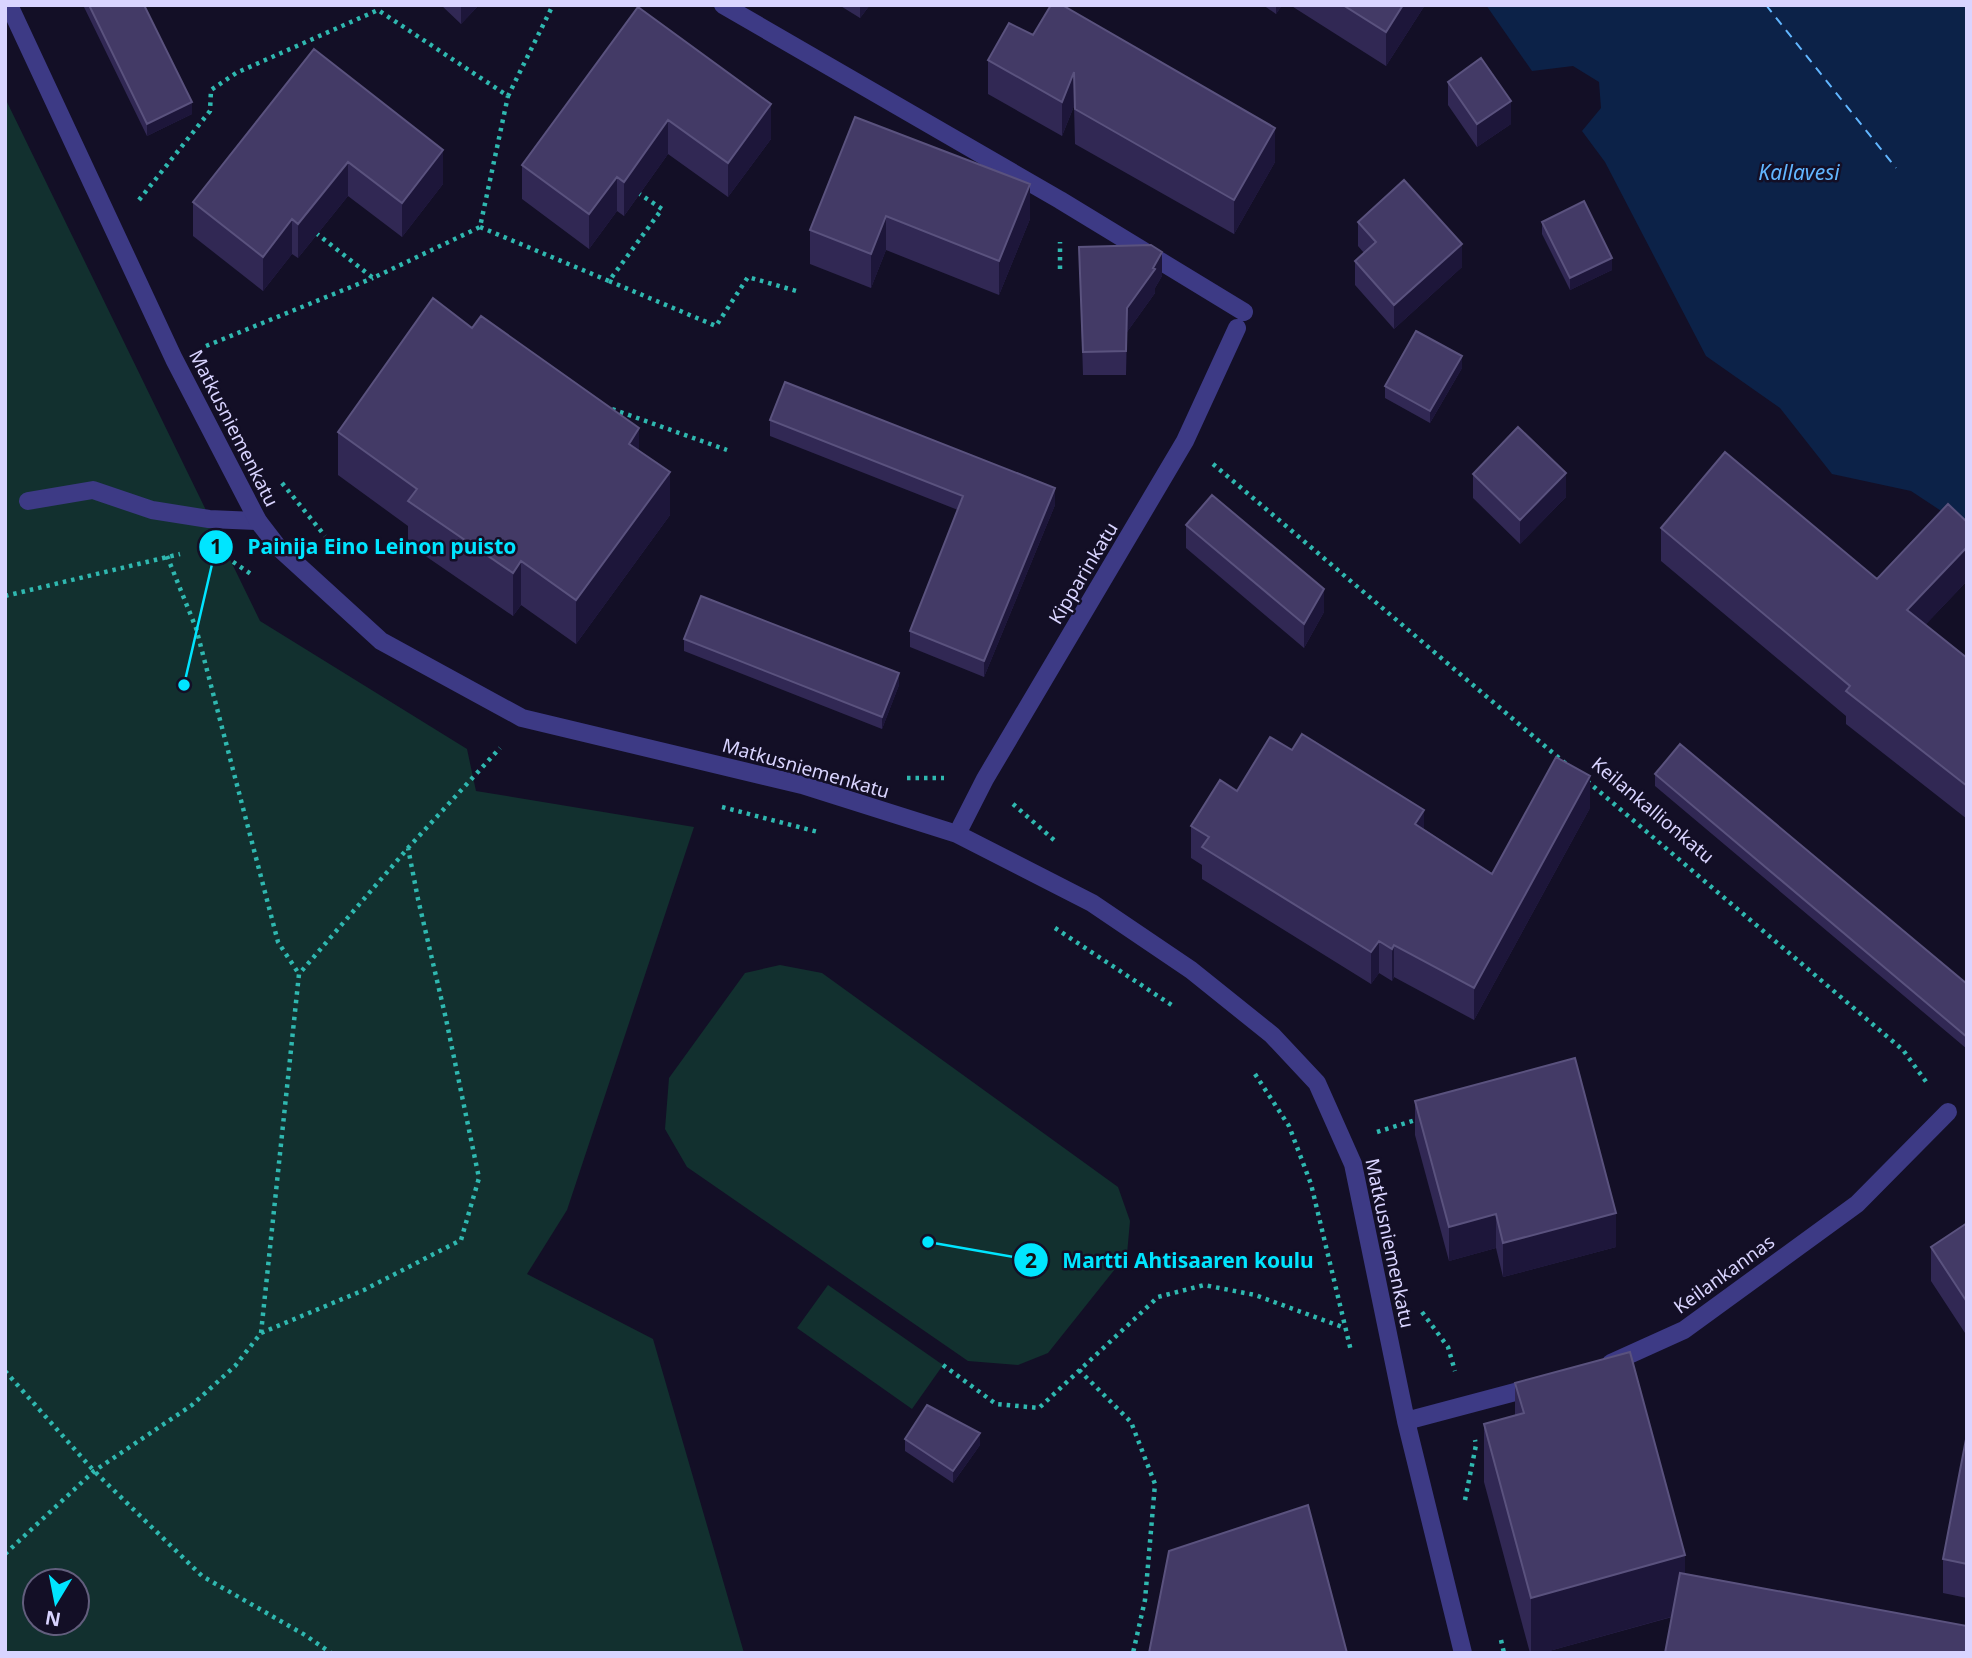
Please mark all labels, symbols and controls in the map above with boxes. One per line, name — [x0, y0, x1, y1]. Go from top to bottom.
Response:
water label: Kallavesi — [1758, 158, 1840, 186]
street label: Matkusniemenkatu — [183, 345, 285, 511]
street label: Kipparinkatu — [1042, 517, 1124, 629]
callout: Painija Eino Leinon puisto — [199, 526, 531, 568]
text: 1 — [210, 532, 222, 560]
text: Painija Eino Leinon puisto — [248, 532, 516, 560]
street label: Matkusniemenkatu — [719, 732, 893, 804]
street label: Keilankallionkatu — [1586, 751, 1720, 869]
street label: Matkusniemenkatu — [1359, 1156, 1421, 1330]
street label: Keilankannas — [1668, 1229, 1780, 1319]
callout: Martti Ahtisaaren koulu — [1013, 1239, 1328, 1281]
text: 2 — [1025, 1246, 1037, 1274]
text: Martti Ahtisaaren koulu — [1062, 1246, 1314, 1274]
north arrow — [21, 1567, 91, 1637]
text: N — [43, 1605, 63, 1633]

